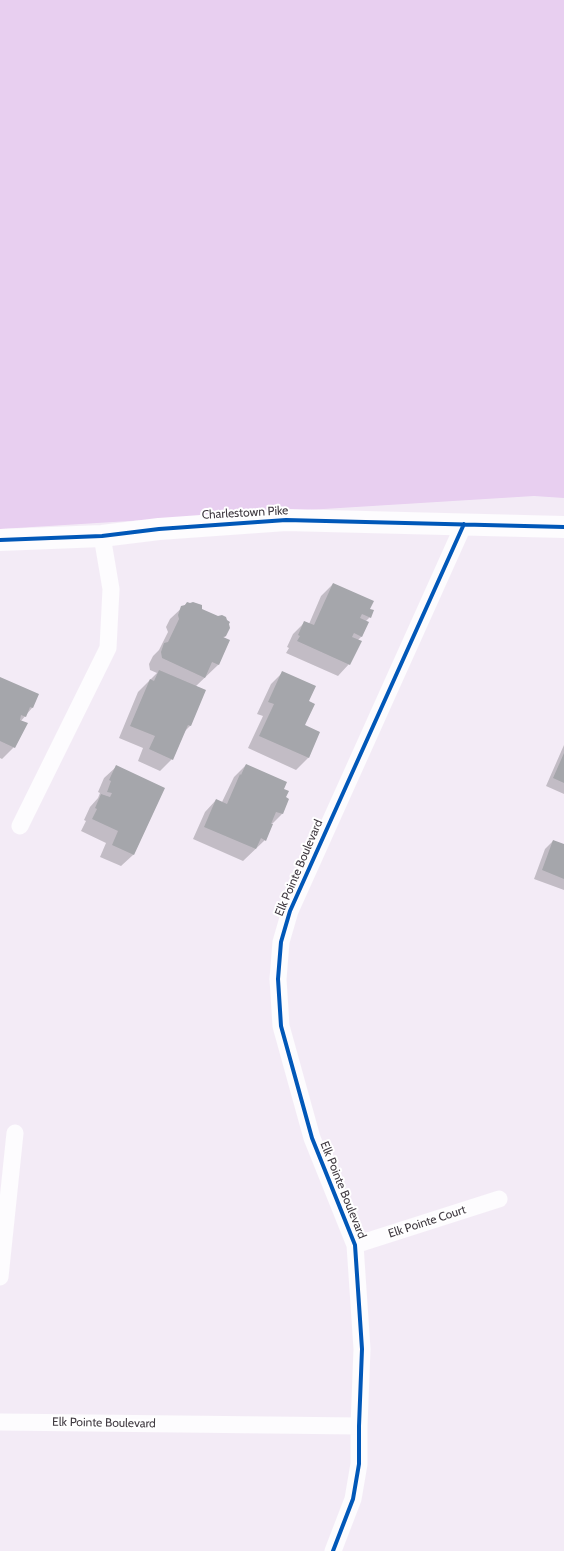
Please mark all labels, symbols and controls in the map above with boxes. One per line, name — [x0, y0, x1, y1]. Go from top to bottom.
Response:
street label: Charlestown Pike — [201, 504, 289, 522]
street label: Elk Pointe Boulevard — [272, 817, 326, 919]
street label: Elk Pointe Boulevard — [317, 1139, 369, 1241]
street label: Elk Pointe Court — [386, 1203, 468, 1241]
street label: Elk Pointe Boulevard — [52, 1415, 156, 1431]

